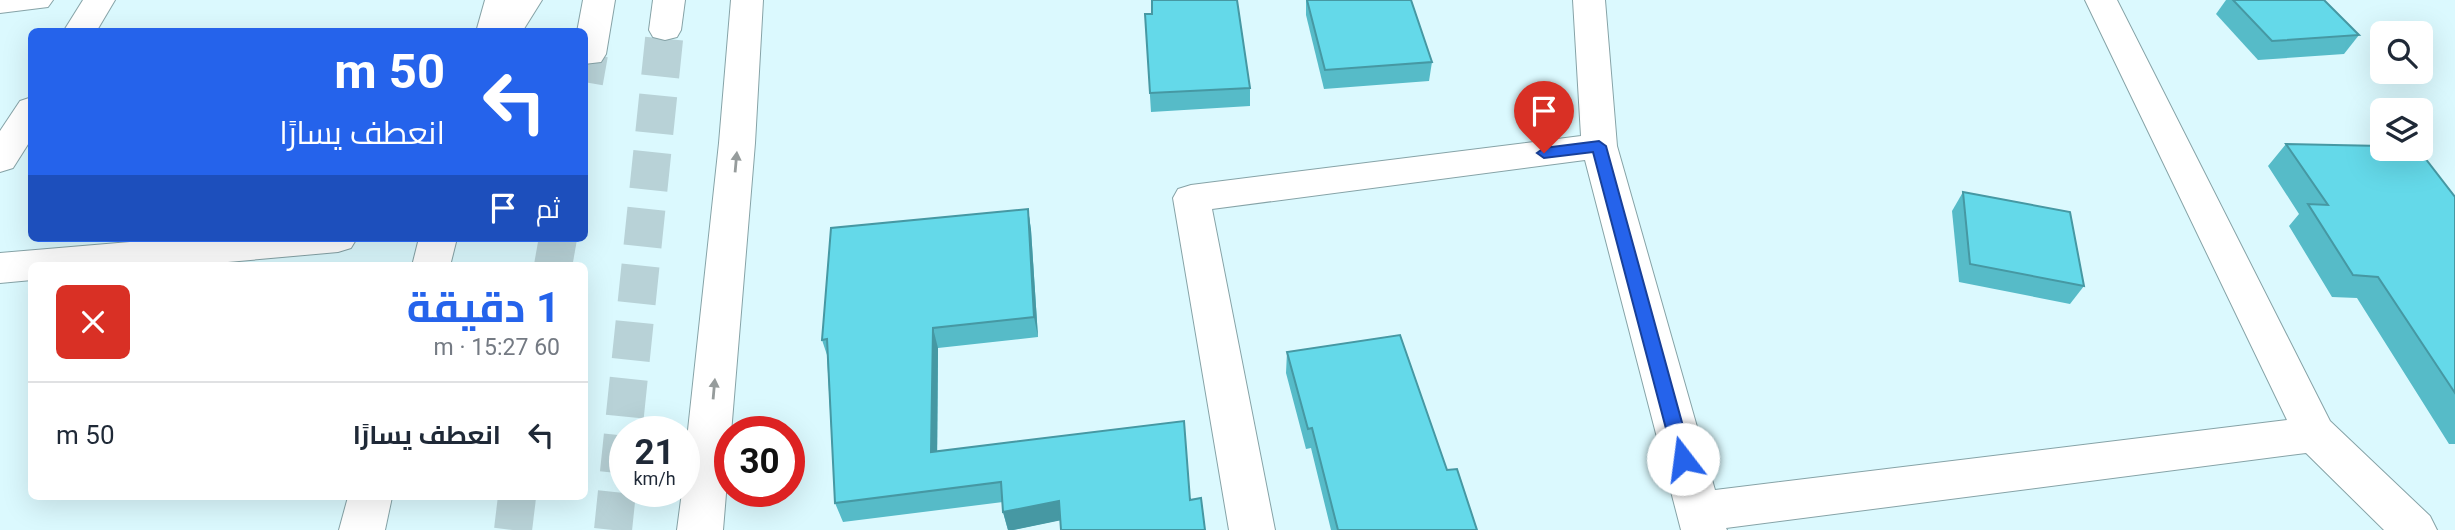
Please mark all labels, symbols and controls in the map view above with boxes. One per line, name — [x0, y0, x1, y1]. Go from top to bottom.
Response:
map controls — [2370, 21, 2433, 161]
button: search — [2370, 21, 2433, 84]
text: 50 m — [334, 43, 445, 100]
icon: left — [469, 56, 560, 147]
pin — [1514, 81, 1574, 153]
icon: arrive — [1525, 92, 1563, 130]
button: layers — [2370, 98, 2433, 161]
text: انعطف يسارًا — [279, 114, 445, 152]
one-way arrow — [730, 151, 741, 173]
icon: arrive — [484, 189, 522, 227]
text: ثم — [536, 194, 560, 224]
text: 1 دقيقة — [407, 283, 560, 332]
button: close — [56, 285, 130, 359]
text: 60 m · 15:27 — [434, 334, 560, 361]
one-way arrow — [709, 378, 720, 400]
icon: left — [522, 416, 560, 454]
speed limit sign: 30 — [714, 416, 805, 507]
text: 50 m — [56, 420, 115, 450]
text: انعطف يسارًا — [353, 420, 501, 450]
position arrow — [1646, 422, 1720, 496]
text: 21 — [634, 432, 675, 473]
text: km/h — [633, 468, 676, 489]

